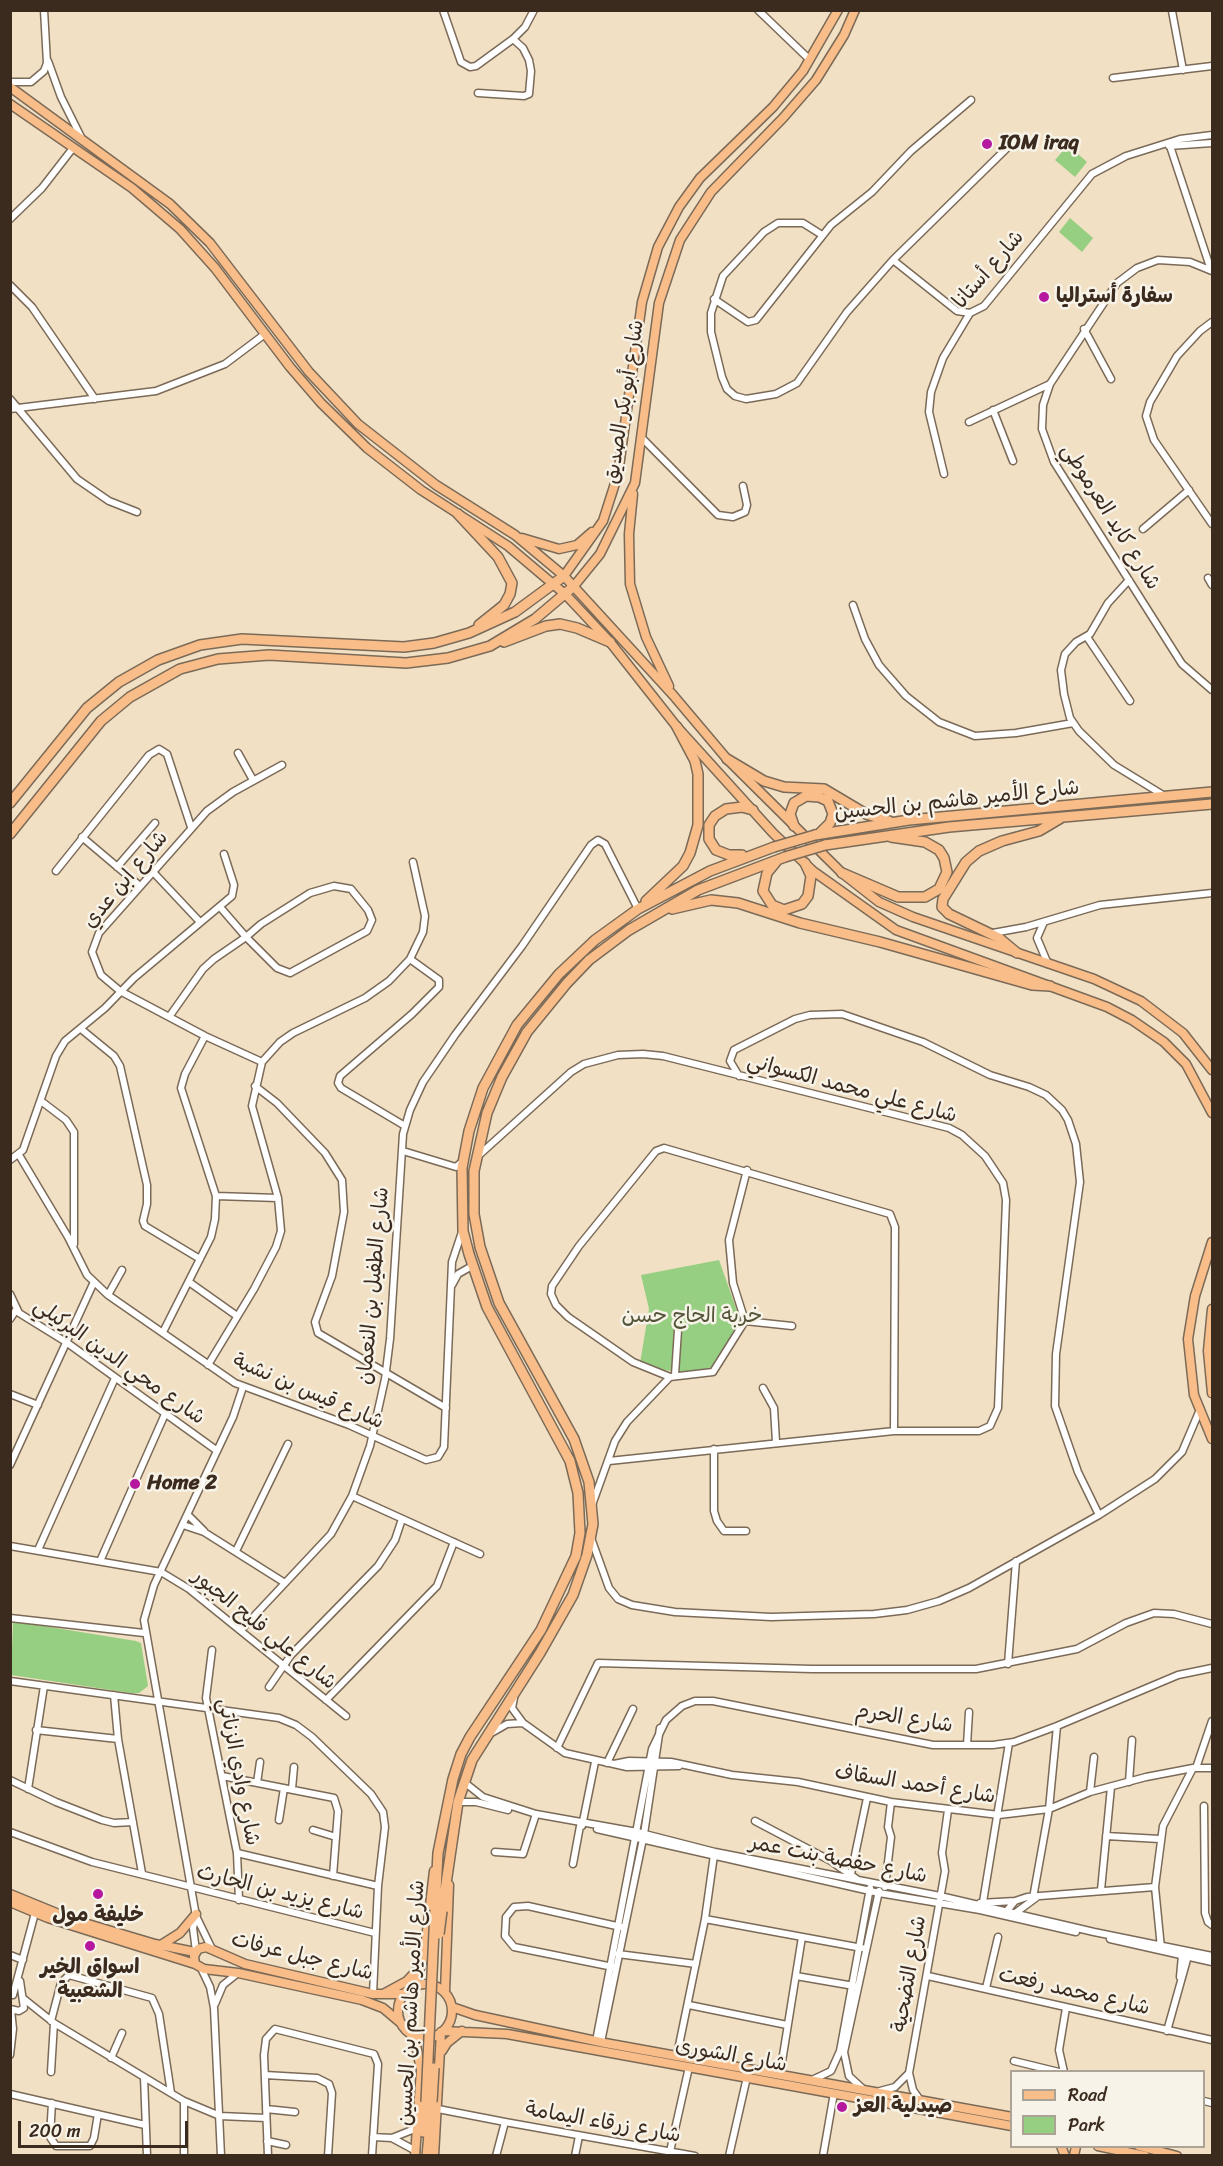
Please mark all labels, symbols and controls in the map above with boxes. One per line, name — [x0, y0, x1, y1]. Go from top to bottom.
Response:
place label: IOM iraq — [999, 131, 1079, 157]
marker: IOM iraq — [980, 137, 994, 151]
street label: شارع أستانا — [948, 225, 1030, 315]
place label: سفارة أستراليا — [1056, 284, 1173, 310]
marker: سفارة أستراليا — [1037, 290, 1051, 304]
street label: شارع أبو بكر الصديق — [600, 318, 650, 486]
street label: شارع كايد العرموطي — [1055, 439, 1165, 595]
street label: شارع الأمير هاشم بن الحسين — [833, 776, 1081, 826]
street label: شارع ابن عدي — [78, 826, 174, 934]
street label: شارع علي محمد الكسواني — [744, 1049, 960, 1129]
street label: شارع الطفيل بن النعمان — [353, 1186, 395, 1386]
street label: شارع محي الدين البركيلي — [28, 1293, 210, 1431]
park label: خربة الحاج حسن — [622, 1304, 762, 1330]
street label: شارع قيس بن نشبة — [229, 1349, 387, 1435]
place label: Home 2 — [147, 1471, 217, 1497]
marker: Home 2 — [128, 1477, 142, 1491]
street label: شارع علي فليح الجبور — [187, 1564, 341, 1696]
street label: شارع وادي الزناتي — [211, 1696, 265, 1848]
street label: شارع الحرم — [853, 1699, 955, 1739]
street label: شارع أحمد السقاف — [833, 1760, 997, 1810]
street label: شارع حفصة بنت عمر — [747, 1830, 929, 1890]
street label: شارع يزيد بن الحارث — [194, 1860, 366, 1926]
street label: شارع الأمير هاشم بن الحسين — [393, 1879, 431, 2127]
marker: خليفة مول — [91, 1887, 105, 1901]
place label: خليفة مول — [52, 1903, 144, 1929]
street label: شارع التضحية — [887, 1914, 933, 2034]
street label: شارع جبل عرفات — [228, 1927, 376, 1987]
marker: اسواق الخير الشعبية — [83, 1939, 97, 1953]
place label: اسواق الخير الشعبية — [41, 1955, 139, 2005]
street label: شارع محمد رفعت — [996, 1962, 1152, 2022]
street label: شارع الشورى — [673, 2034, 789, 2078]
legend — [1010, 2070, 1205, 2148]
text: Road — [1068, 2079, 1107, 2111]
place label: صيدلية العز — [854, 2094, 952, 2120]
street label: شارع زرقاء اليمامة — [523, 2097, 683, 2149]
marker: صيدلية العز — [835, 2100, 849, 2114]
scale bar — [21, 2109, 190, 2147]
text: Park — [1068, 2109, 1105, 2141]
text: 200 m — [29, 2115, 81, 2147]

